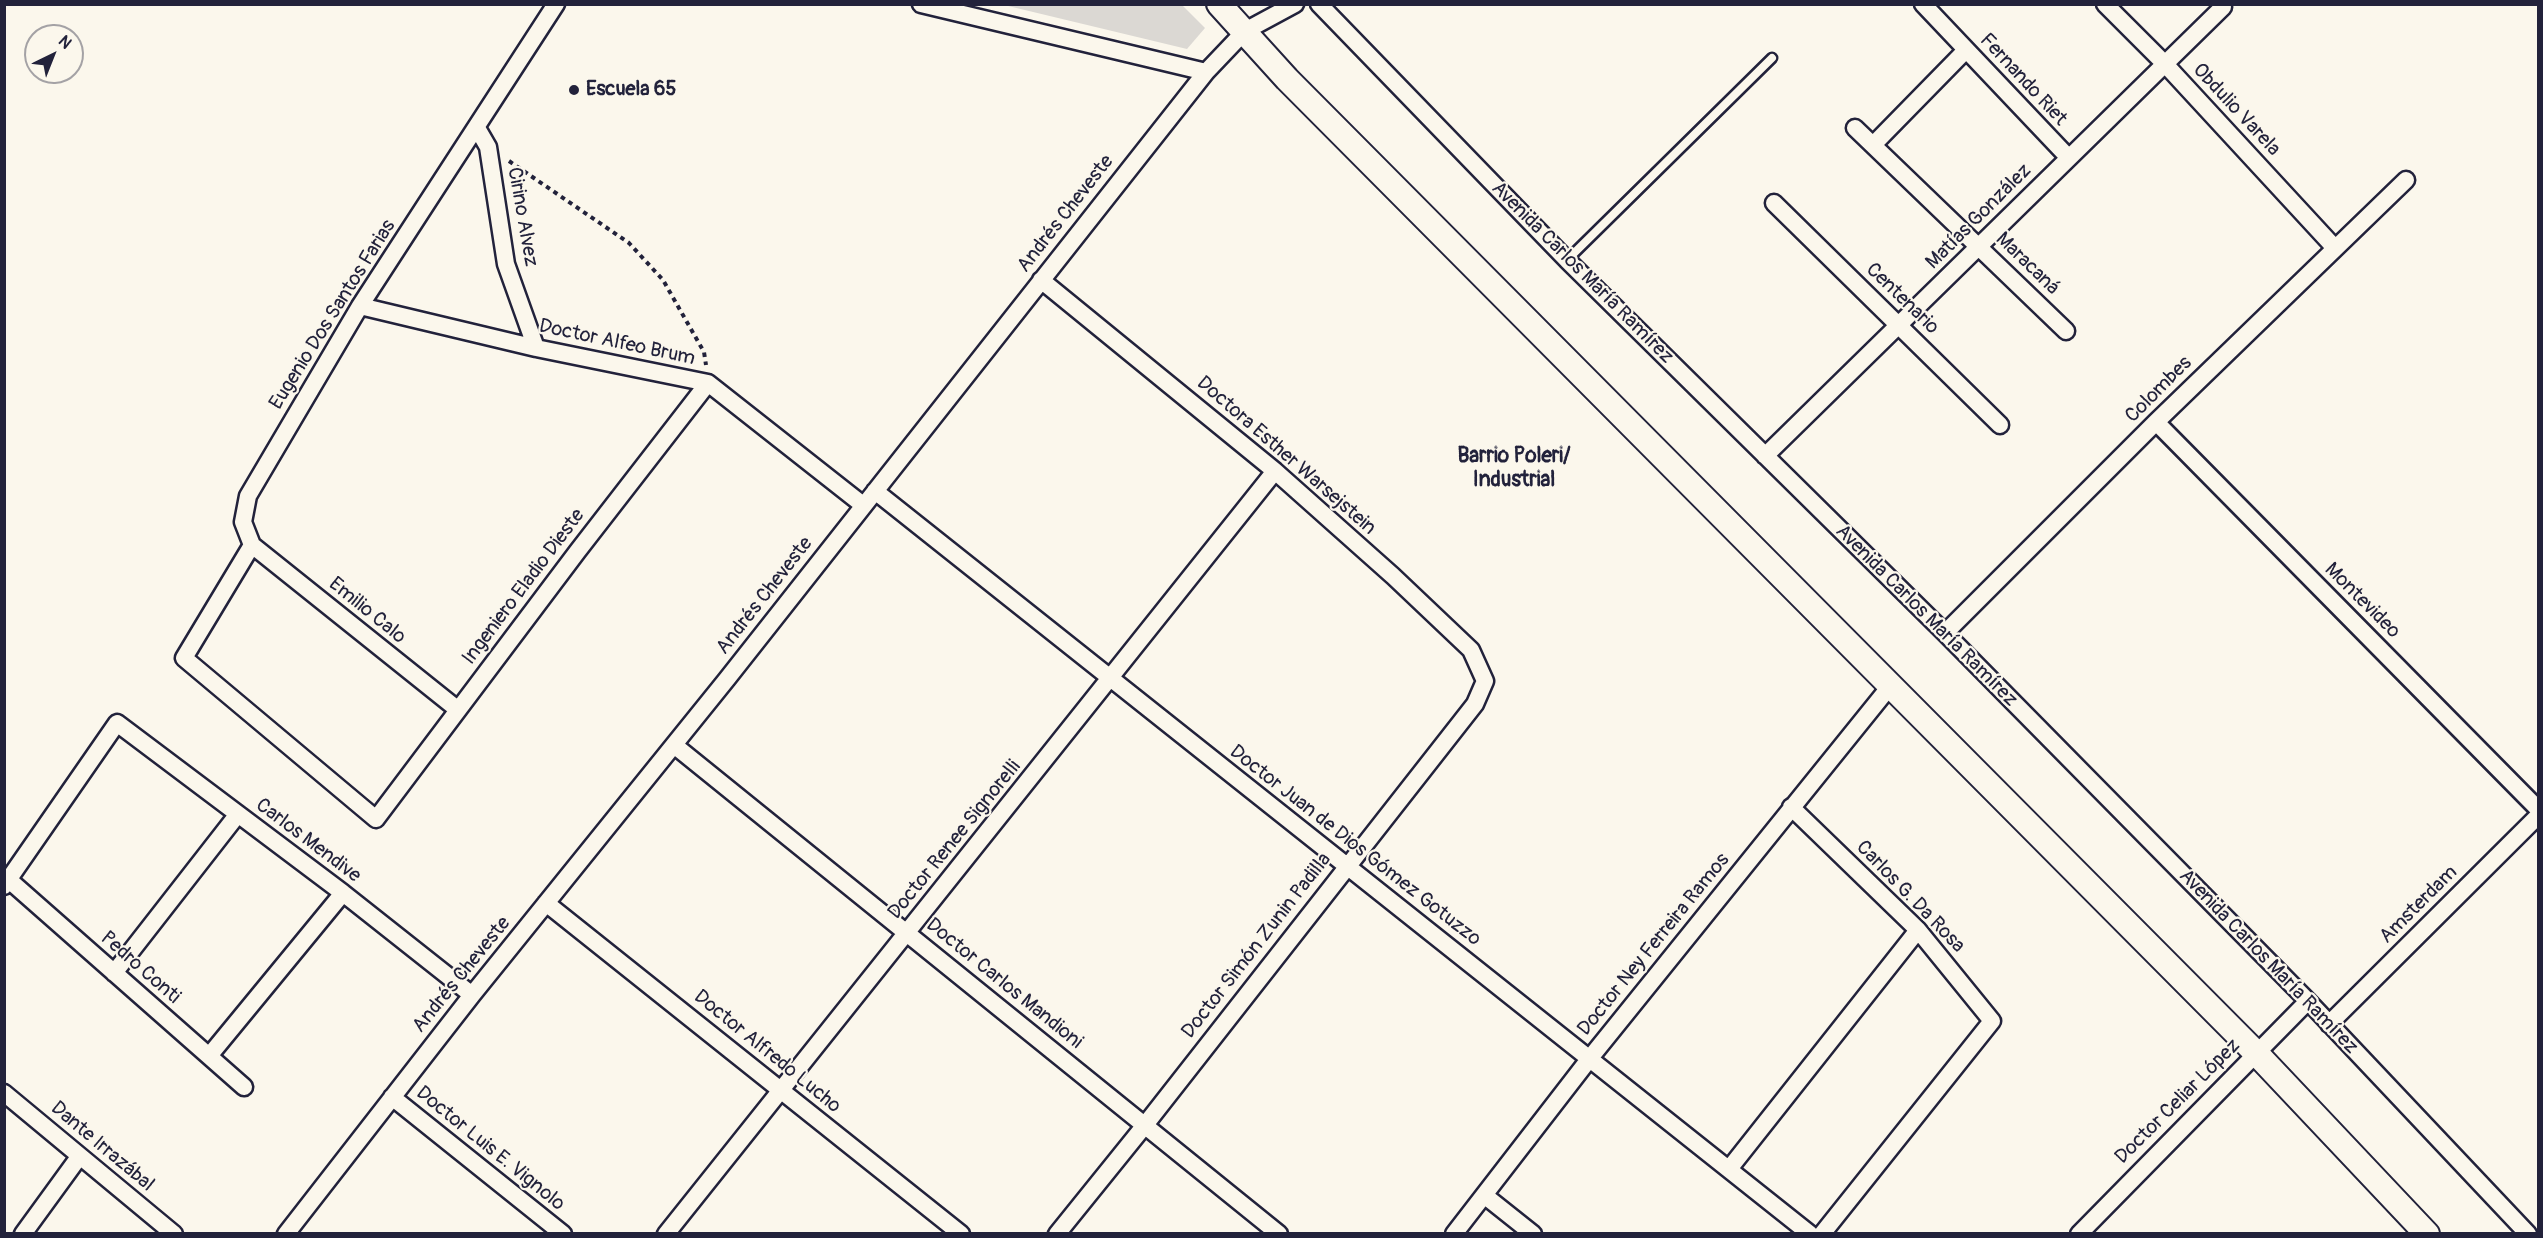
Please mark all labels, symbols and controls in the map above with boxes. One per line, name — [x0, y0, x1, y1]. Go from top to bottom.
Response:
north arrow — [24, 24, 84, 84]
street label: Fernando Riet — [1974, 29, 2072, 131]
text: N — [54, 31, 76, 53]
street label: Obdulio Varela — [2187, 59, 2285, 161]
place label: Escuela 65 — [586, 78, 676, 102]
marker: Escuela 65 — [567, 83, 581, 97]
street label: Andrés Cheveste — [1013, 150, 1119, 278]
street label: Matías González — [1921, 159, 2037, 275]
street label: Cirino Alvez — [501, 166, 543, 268]
street label: Avenida Carlos María Ramírez — [1486, 177, 1678, 369]
street label: Eugenio Dos Santos Farias — [265, 216, 401, 414]
street label: Maracaná — [1990, 228, 2064, 300]
street label: Centenario — [1860, 258, 1944, 340]
street label: Doctor Alfeo Brum — [537, 315, 697, 371]
street label: Colombes — [2121, 352, 2197, 428]
street label: Doctora Esther Warsejstein — [1191, 372, 1381, 540]
district label: Barrio Poleri/ Industrial — [1457, 444, 1571, 494]
street label: Ingeniero Eladio Dieste — [458, 504, 590, 670]
street label: Avenida Carlos María Ramírez — [1830, 520, 2022, 712]
street label: Andrés Cheveste — [712, 532, 818, 660]
street label: Montevideo — [2319, 558, 2405, 644]
street label: Emilio Calo — [324, 573, 410, 649]
street label: Doctor Juan de Dios Gómez Gotuzzo — [1225, 740, 1485, 952]
street label: Doctor Renee Signorelli — [884, 756, 1026, 924]
street label: Carlos Mendive — [251, 794, 365, 888]
street label: Carlos G. Da Rosa — [1851, 836, 1969, 958]
street label: Doctor Simón Zunin Padilla — [1177, 849, 1337, 1043]
street label: Doctor Ney Ferreira Ramos — [1573, 849, 1735, 1041]
street label: Amsterdam — [2375, 861, 2463, 949]
street label: Avenida Carlos María Ramírez — [2173, 865, 2363, 1059]
street label: Andrés Cheveste — [408, 912, 516, 1038]
street label: Doctor Carlos Mandioni — [921, 913, 1087, 1055]
street label: Pedro Conti — [95, 927, 185, 1009]
street label: Doctor Alfredo Lucho — [689, 985, 845, 1119]
street label: Doctor Celiar López — [2110, 1034, 2246, 1170]
street label: Doctor Luis E. Vignolo — [411, 1082, 569, 1216]
street label: Dante Irrazábal — [45, 1097, 159, 1197]

